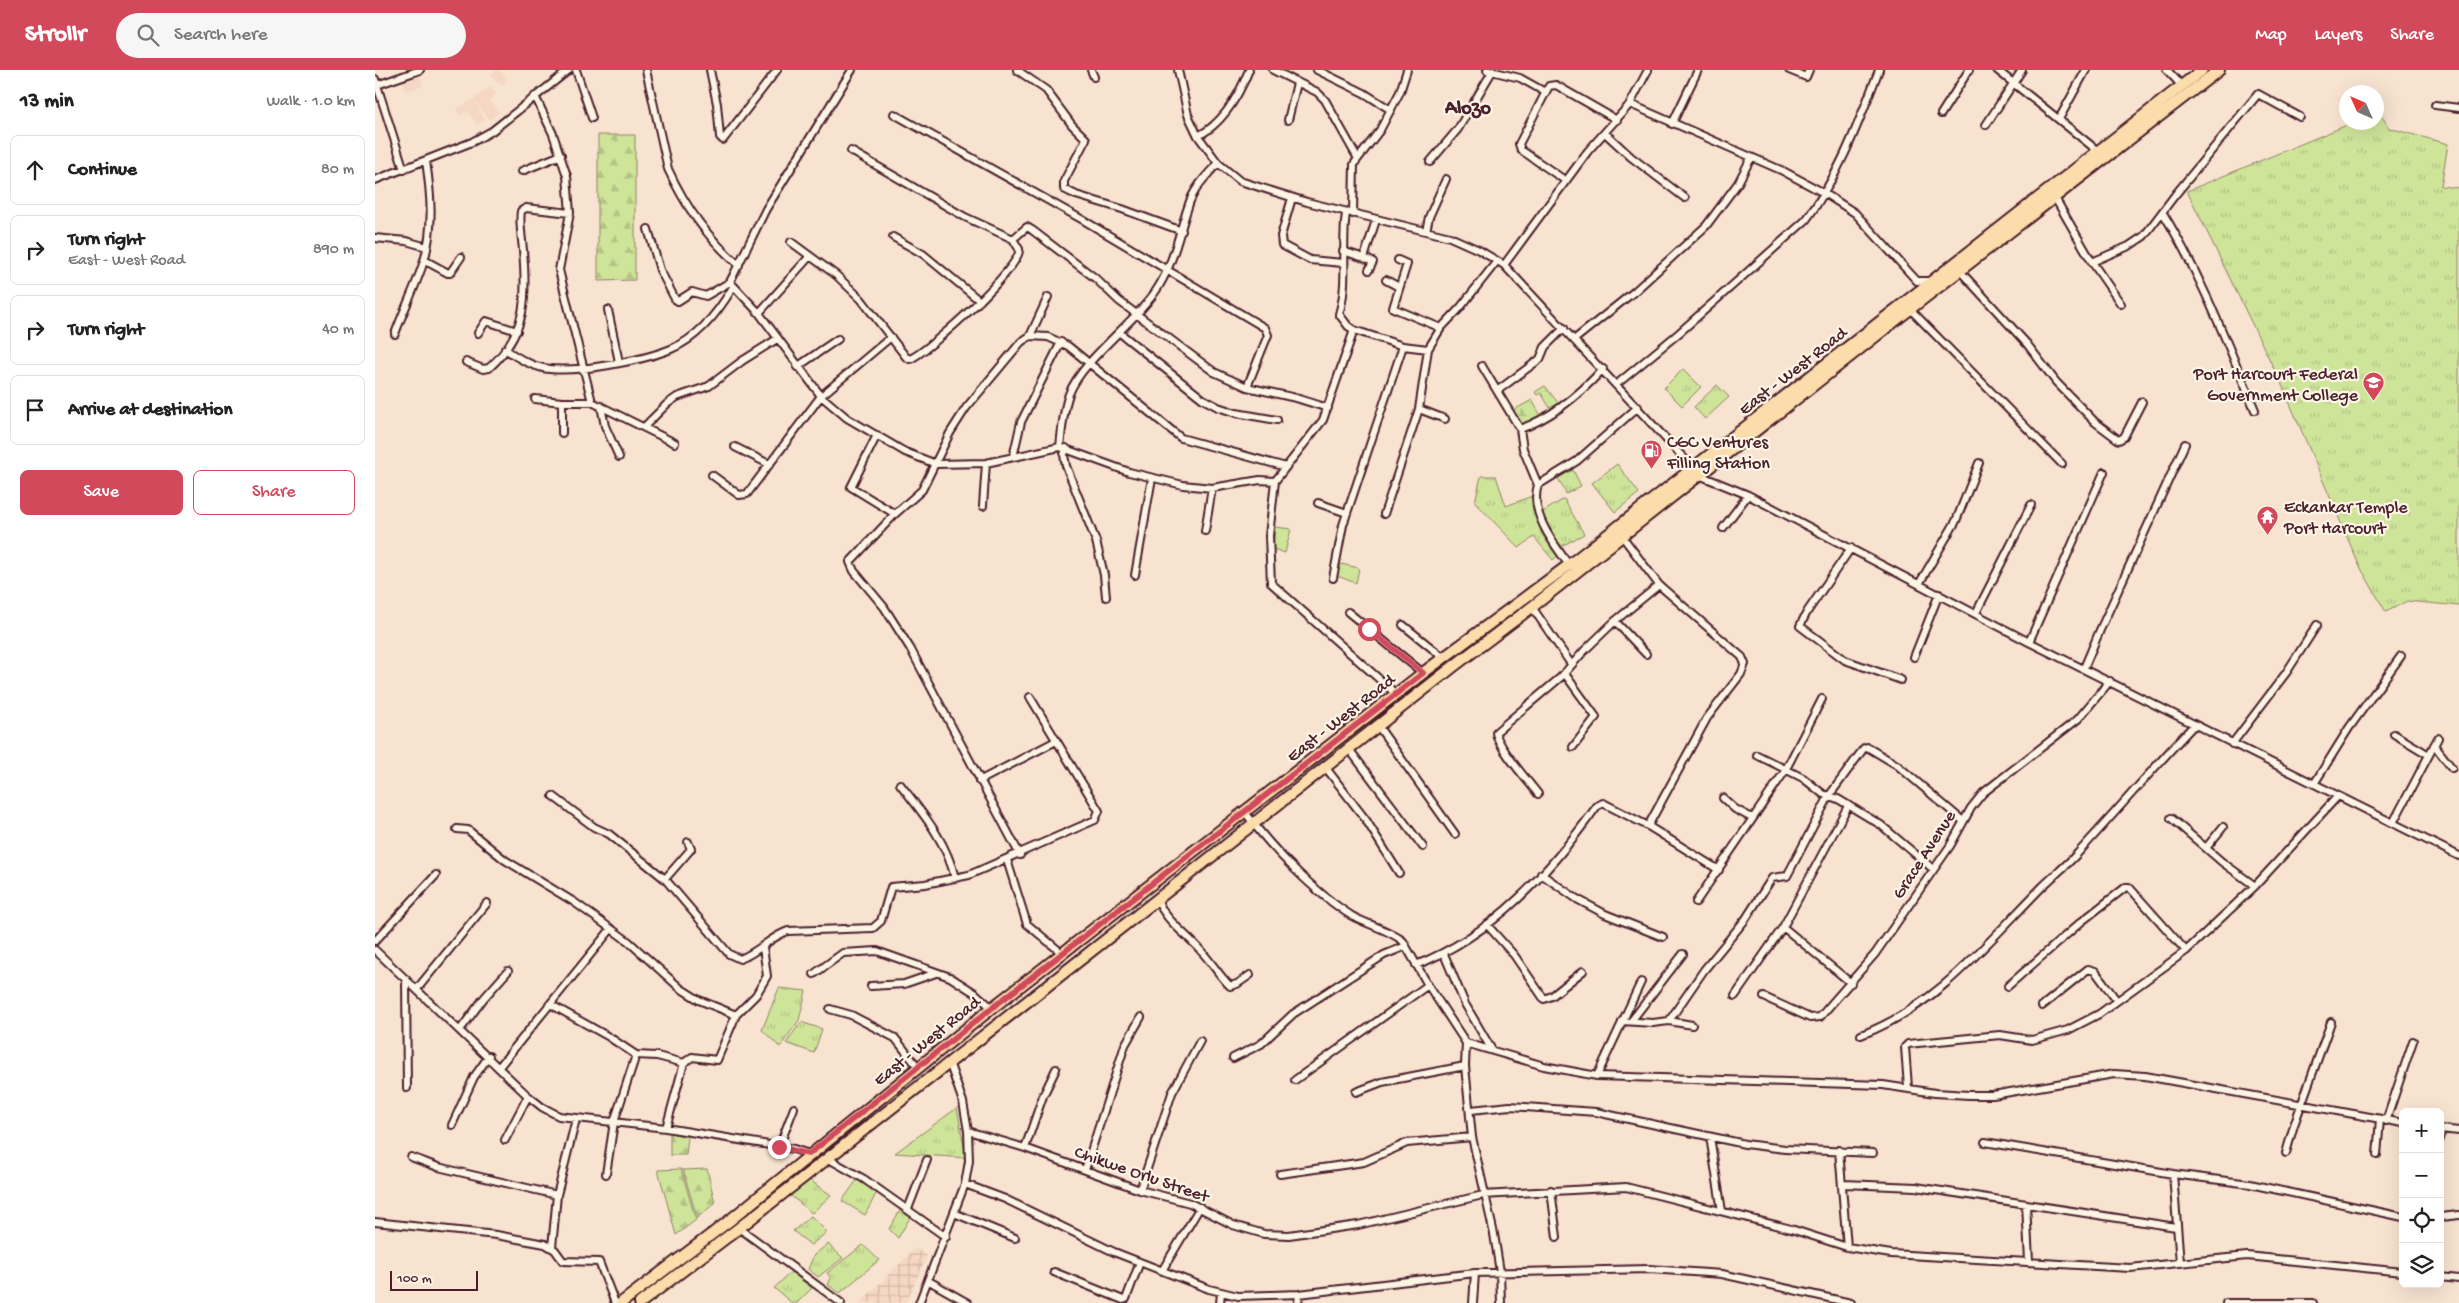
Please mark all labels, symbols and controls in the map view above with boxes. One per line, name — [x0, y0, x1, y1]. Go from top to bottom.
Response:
search box — [116, 13, 466, 58]
text: Strollr — [25, 21, 86, 50]
icon: search — [134, 21, 162, 49]
text: Search here — [174, 24, 268, 47]
text: Map — [2255, 25, 2287, 46]
text: Layers — [2315, 25, 2362, 46]
text: Share — [2390, 25, 2434, 46]
north arrow — [2339, 85, 2384, 130]
text: 13 min — [20, 90, 74, 115]
text: Walk · 1.0 km — [266, 93, 355, 112]
district label: Alozo — [1444, 98, 1492, 121]
icon: ahead — [21, 156, 49, 184]
text: Continue — [68, 159, 137, 182]
text: 80 m — [321, 161, 354, 180]
text: Turn right — [68, 229, 144, 252]
icon: right — [21, 236, 49, 264]
text: 890 m — [313, 241, 354, 260]
text: East - West Road — [68, 252, 185, 271]
icon: right — [21, 316, 49, 344]
text: Turn right — [68, 319, 144, 342]
text: 40 m — [322, 321, 354, 340]
street label: East - West Road — [1735, 322, 1853, 421]
place label: Port Harcourt Federal Government College — [2193, 365, 2359, 407]
school or university icon: Port Harcourt Federal Government College — [2362, 371, 2386, 402]
icon: arrive — [21, 396, 49, 424]
text: Arrive at destination — [68, 399, 232, 422]
place label: CGC Ventures Filling Station — [1666, 433, 1770, 475]
fuel station icon: CGC Ventures Filling Station — [1639, 439, 1663, 470]
button: Save — [20, 470, 183, 515]
button: Share — [193, 470, 355, 515]
place label: Eckankar Temple Port Harcourt — [2283, 498, 2408, 540]
temple icon: Eckankar Temple Port Harcourt — [2256, 504, 2280, 535]
route start — [1358, 618, 1381, 641]
street label: East - West Road — [1283, 669, 1401, 768]
street label: Grace Avenue — [1889, 806, 1962, 904]
street label: East - West Road — [870, 991, 986, 1091]
map controls — [2399, 1108, 2444, 1288]
button: + — [2399, 1108, 2444, 1153]
route end — [768, 1136, 791, 1159]
street label: Chikwe Orlu Street — [1071, 1143, 1213, 1209]
button: − — [2399, 1153, 2444, 1198]
button: locate — [2399, 1198, 2444, 1243]
button: layers — [2399, 1243, 2444, 1288]
scale bar — [390, 1268, 477, 1291]
text: 100 m — [397, 1271, 432, 1288]

